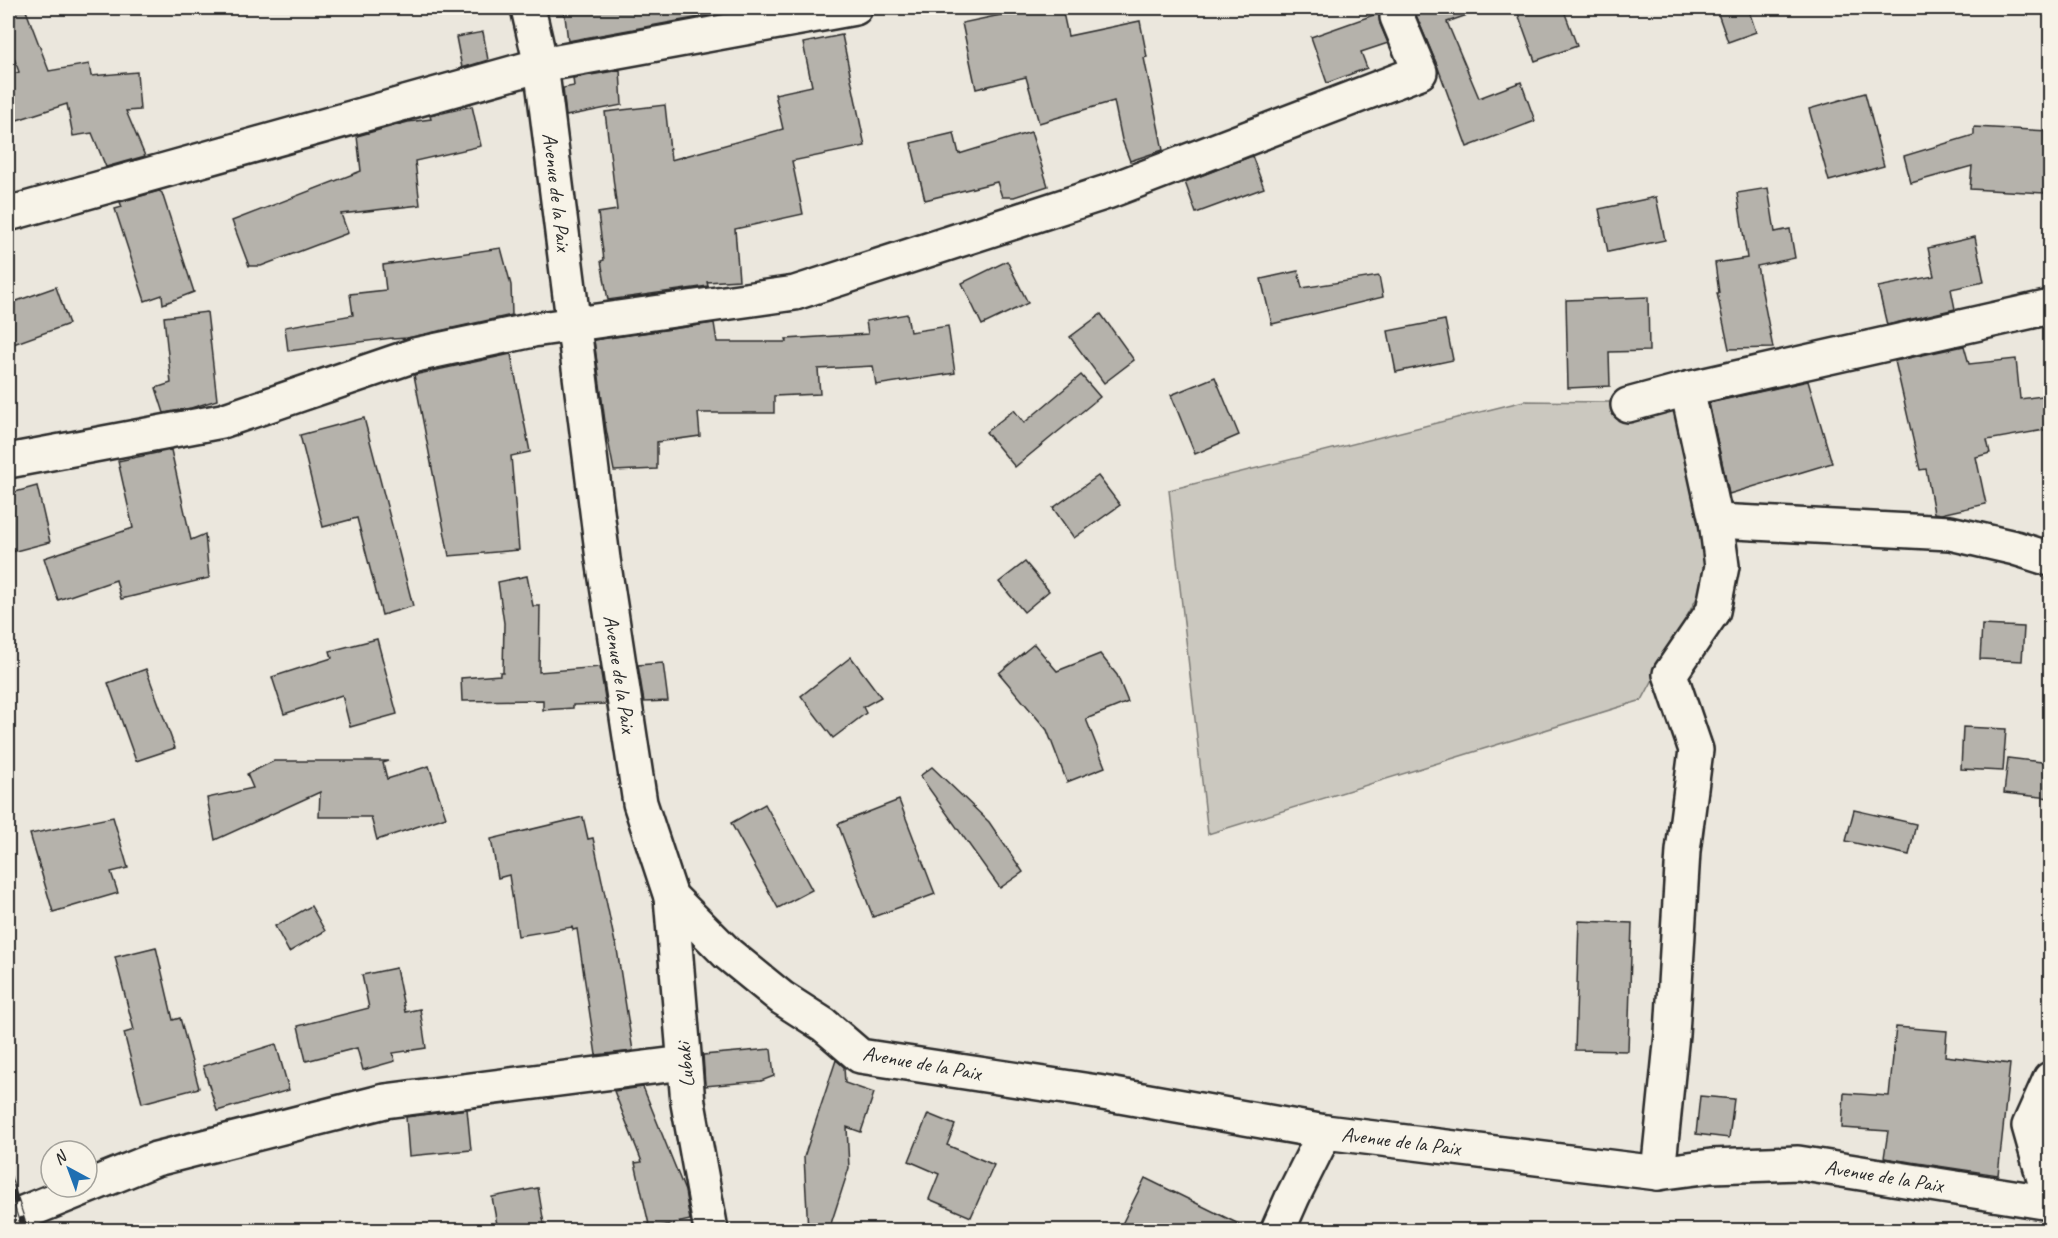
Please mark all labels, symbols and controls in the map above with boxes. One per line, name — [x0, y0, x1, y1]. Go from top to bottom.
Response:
street label: Avenue de la Paix — [537, 131, 577, 255]
street label: Avenue de la Paix — [598, 613, 642, 737]
street label: Lubaki — [670, 1038, 700, 1088]
street label: Avenue de la Paix — [861, 1040, 985, 1086]
street label: Avenue de la Paix — [1340, 1121, 1464, 1161]
north arrow — [39, 1139, 99, 1199]
text: N — [50, 1146, 72, 1169]
street label: Avenue de la Paix — [1823, 1154, 1947, 1198]

